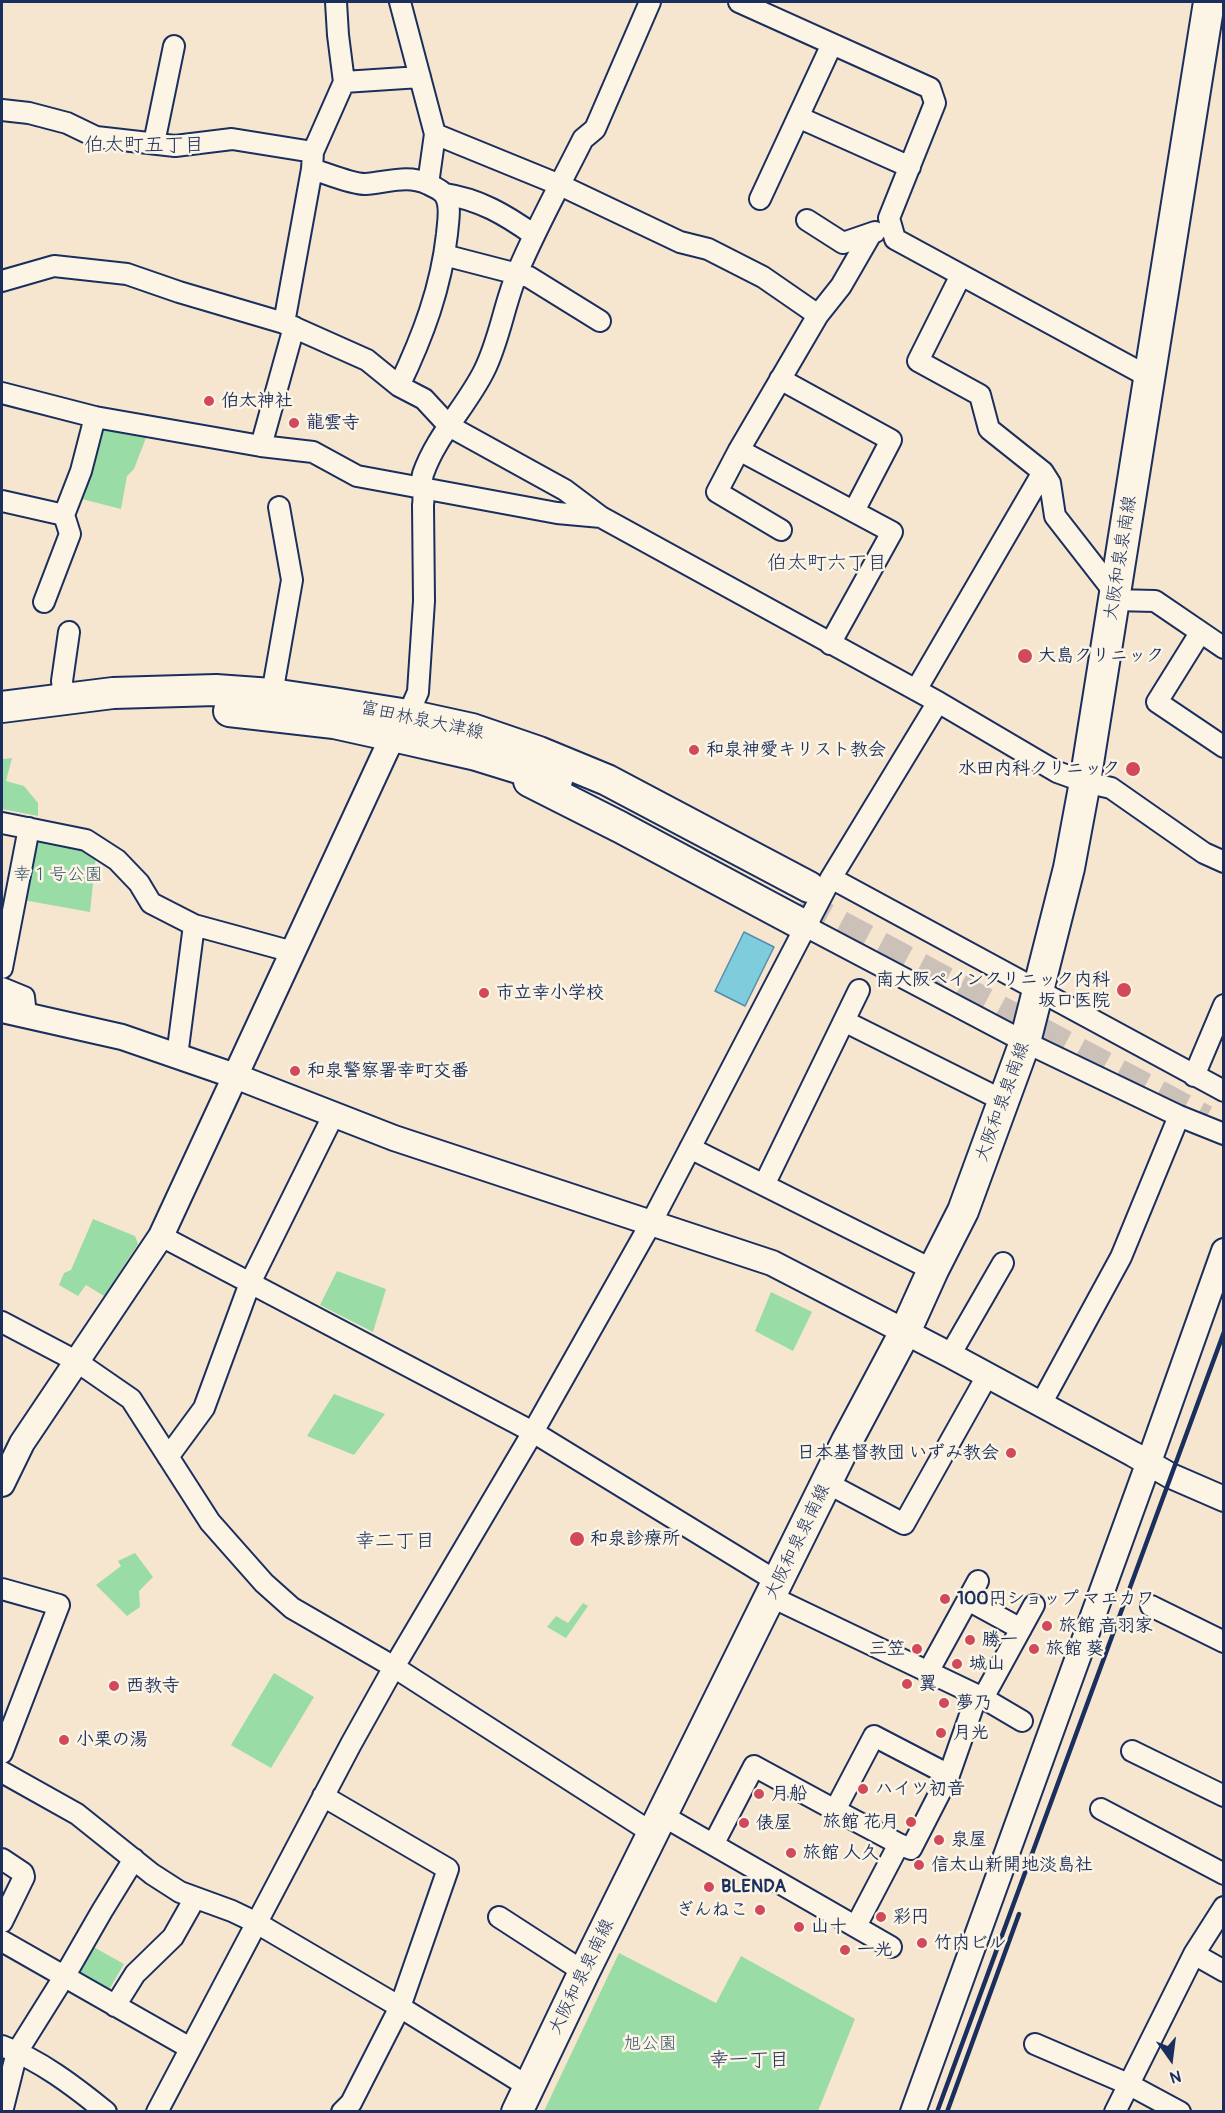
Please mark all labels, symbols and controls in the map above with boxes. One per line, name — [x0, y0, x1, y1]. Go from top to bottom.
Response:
district label: 伯太町五丁目 — [84, 134, 204, 158]
place label: 伯太神社 — [221, 390, 293, 412]
marker: 伯太神社 — [202, 394, 216, 408]
place label: 龍雲寺 — [306, 412, 360, 434]
marker: 龍雲寺 — [287, 416, 301, 430]
street label: 大阪和泉泉南線 — [1100, 494, 1142, 622]
district label: 伯太町六丁目 — [767, 552, 887, 576]
place label: 大島クリニック — [1038, 645, 1164, 667]
marker: 大島クリニック — [1016, 647, 1034, 665]
street label: 富田林泉大津線 — [358, 697, 486, 745]
place label: 和泉神愛キリスト教会 — [706, 739, 886, 761]
marker: 和泉神愛キリスト教会 — [687, 743, 701, 757]
place label: 水田内科クリニック — [958, 758, 1120, 780]
marker: 水田内科クリニック — [1124, 760, 1142, 778]
park label: 幸１号公園 — [13, 864, 103, 886]
place label: 南大阪ペインクリニック内科 坂口医院 — [876, 969, 1110, 1012]
marker: 南大阪ペインクリニック内科 坂口医院 — [1115, 981, 1133, 999]
place label: 市立幸小学校 — [496, 982, 604, 1004]
marker: 市立幸小学校 — [477, 986, 491, 1000]
street label: 大阪和泉泉南線 — [971, 1039, 1035, 1165]
place label: 和泉警察署幸町交番 — [307, 1060, 469, 1082]
marker: 和泉警察署幸町交番 — [288, 1064, 302, 1078]
place label: 日本基督教団 いずみ教会 — [797, 1442, 999, 1464]
marker: 日本基督教団 いずみ教会 — [1004, 1446, 1018, 1460]
street label: 大阪和泉泉南線 — [761, 1481, 835, 1603]
place label: 和泉診療所 — [590, 1528, 680, 1550]
district label: 幸二丁目 — [355, 1530, 435, 1554]
marker: 和泉診療所 — [568, 1530, 586, 1548]
place label: 100円ショップ マエカワ — [957, 1588, 1155, 1610]
marker: 100円ショップ マエカワ — [938, 1592, 952, 1606]
place label: 旅館 音羽家 — [1059, 1615, 1153, 1637]
marker: 旅館 音羽家 — [1040, 1619, 1054, 1633]
place label: 勝一 — [982, 1629, 1018, 1651]
marker: 勝一 — [963, 1633, 977, 1647]
place label: 三笠 — [869, 1638, 905, 1660]
place label: 旅館 葵 — [1046, 1638, 1104, 1660]
marker: 三笠 — [910, 1642, 924, 1656]
marker: 旅館 葵 — [1027, 1642, 1041, 1656]
place label: 城山 — [969, 1653, 1005, 1675]
marker: 城山 — [950, 1657, 964, 1671]
place label: 翼 — [919, 1673, 937, 1695]
place label: 西教寺 — [126, 1675, 180, 1697]
marker: 翼 — [900, 1677, 914, 1691]
marker: 西教寺 — [107, 1679, 121, 1693]
place label: 夢乃 — [956, 1692, 992, 1714]
marker: 夢乃 — [937, 1696, 951, 1710]
place label: 月光 — [953, 1722, 989, 1744]
marker: 月光 — [934, 1726, 948, 1740]
place label: 小栗の湯 — [76, 1729, 148, 1751]
marker: 小栗の湯 — [57, 1733, 71, 1747]
place label: ハイツ初音 — [875, 1778, 965, 1800]
marker: ハイツ初音 — [856, 1782, 870, 1796]
place label: 月船 — [771, 1783, 807, 1805]
marker: 月船 — [752, 1787, 766, 1801]
place label: 旅館 花月 — [823, 1811, 899, 1833]
place label: 俵屋 — [756, 1812, 792, 1834]
marker: 旅館 花月 — [904, 1815, 918, 1829]
marker: 俵屋 — [737, 1816, 751, 1830]
place label: 泉屋 — [951, 1829, 987, 1851]
marker: 泉屋 — [932, 1833, 946, 1847]
place label: 旅館 人久 — [803, 1842, 879, 1864]
marker: 旅館 人久 — [784, 1846, 798, 1860]
place label: 信太山新開地淡島社 — [931, 1854, 1093, 1876]
marker: 信太山新開地淡島社 — [912, 1858, 926, 1872]
place label: BLENDA — [721, 1876, 786, 1898]
marker: BLENDA — [702, 1880, 716, 1894]
place label: ぎんねこ — [676, 1899, 748, 1921]
marker: ぎんねこ — [753, 1903, 767, 1917]
place label: 彩円 — [893, 1906, 929, 1928]
marker: 彩円 — [874, 1910, 888, 1924]
street label: 大阪和泉泉南線 — [545, 1916, 619, 2038]
place label: 山十 — [811, 1916, 847, 1938]
marker: 山十 — [792, 1920, 806, 1934]
place label: 竹内ビル — [934, 1932, 1006, 1954]
marker: 竹内ビル — [915, 1936, 929, 1950]
place label: 一光 — [857, 1939, 893, 1961]
marker: 一光 — [838, 1943, 852, 1957]
north arrow — [1141, 2029, 1201, 2089]
park label: 旭公園 — [623, 2033, 677, 2055]
district label: 幸一丁目 — [709, 2049, 789, 2073]
text: N — [1168, 2065, 1183, 2087]

